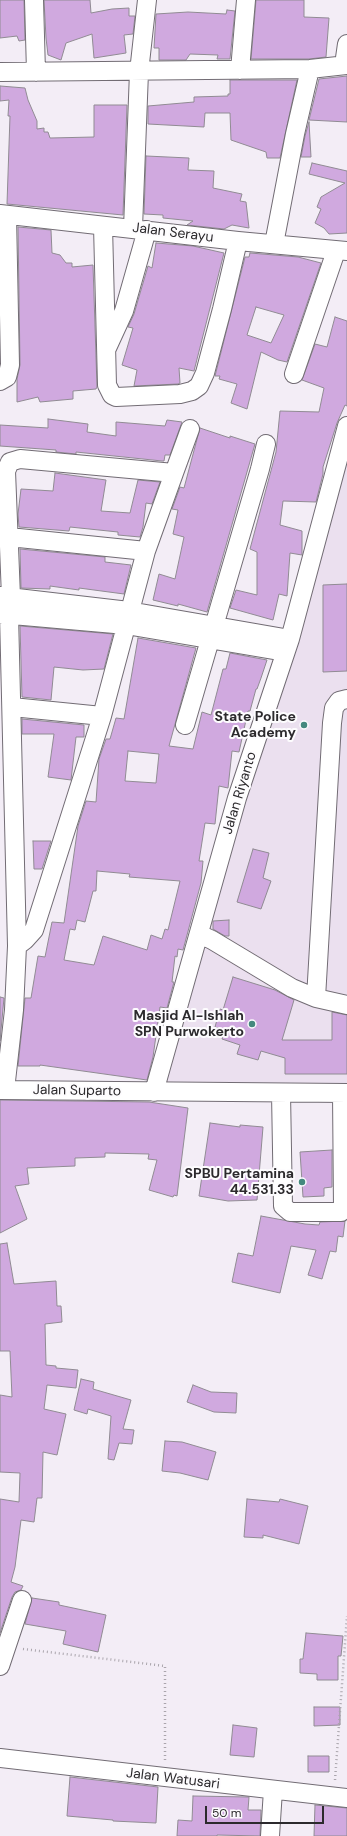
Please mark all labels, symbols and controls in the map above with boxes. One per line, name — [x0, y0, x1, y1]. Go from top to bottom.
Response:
street label: Jalan Serayu — [131, 220, 215, 246]
place label: State Police Academy — [214, 709, 296, 742]
marker: State Police Academy — [299, 720, 309, 730]
street label: Jalan Riyanto — [219, 750, 261, 836]
place label: Masjid Al-Ishlah SPN Purwokerto — [134, 1008, 244, 1040]
marker: Masjid Al-Ishlah SPN Purwokerto — [247, 1019, 257, 1029]
street label: Jalan Suparto — [33, 1082, 121, 1100]
place label: SPBU Pertamina 44.531.33 — [185, 1166, 294, 1198]
marker: SPBU Pertamina 44.531.33 — [297, 1177, 307, 1187]
street label: Jalan Watusari — [125, 1765, 221, 1793]
scale bar — [207, 1798, 326, 1824]
text: 50 m — [212, 1805, 241, 1821]

